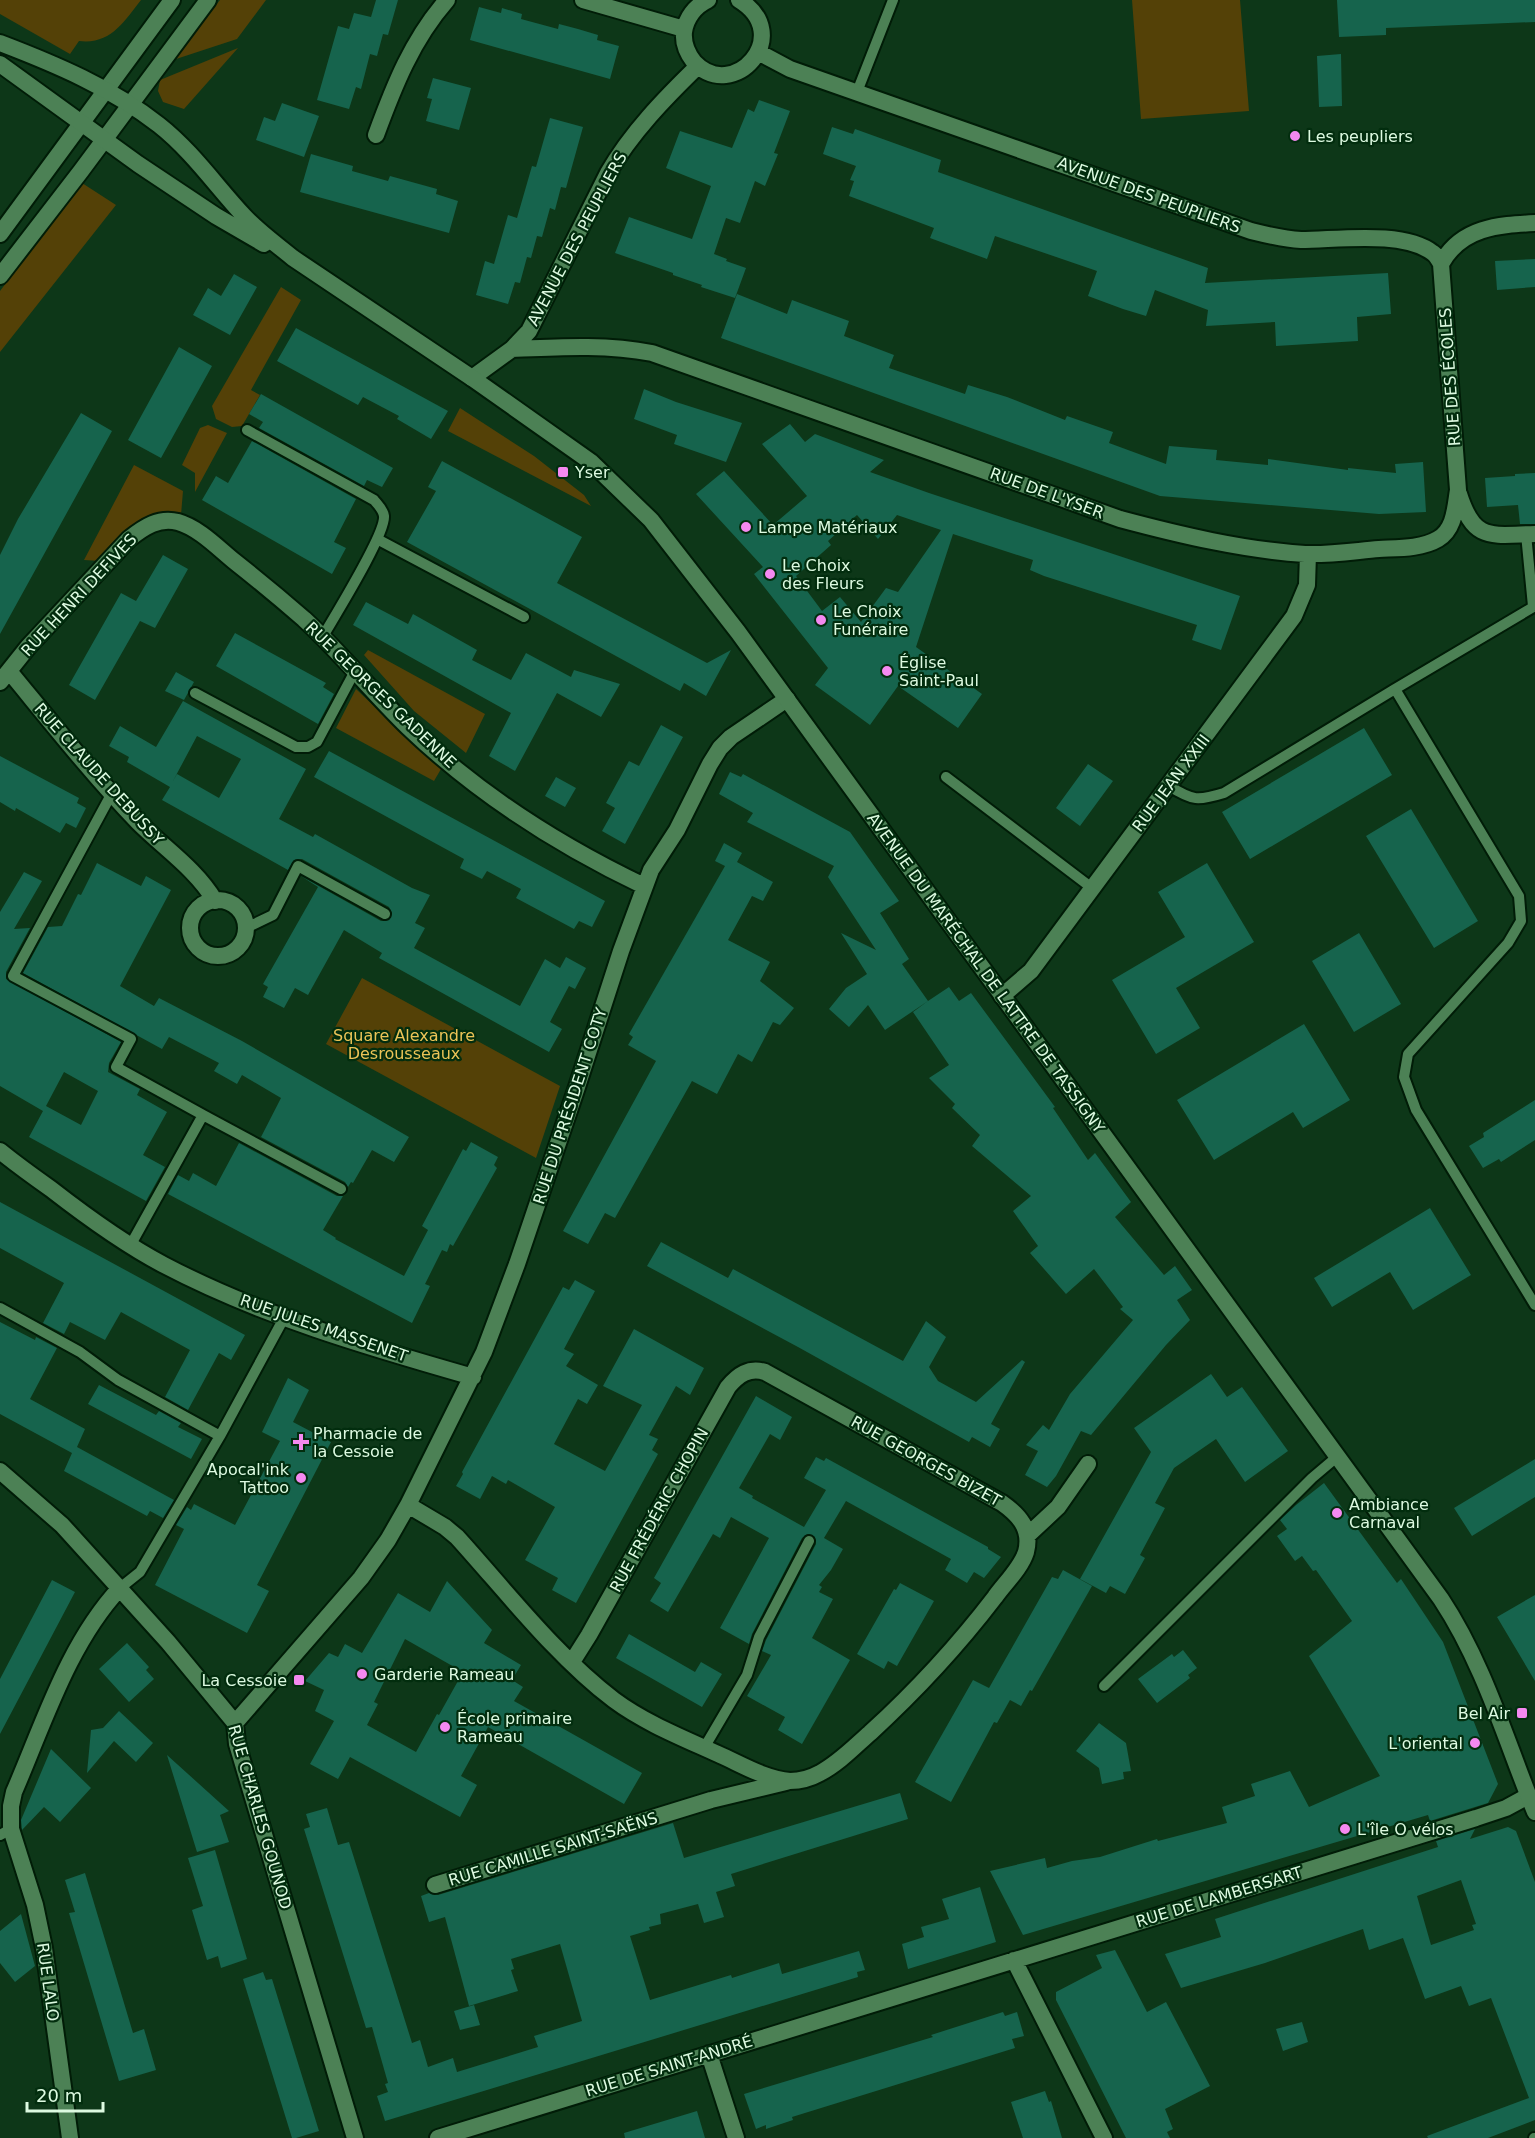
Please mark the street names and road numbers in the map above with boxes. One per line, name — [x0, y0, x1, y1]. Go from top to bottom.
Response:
street label: AVENUE DES PEUPLIERS — [523, 149, 631, 329]
street label: AVENUE DES PEUPLIERS — [1055, 153, 1243, 237]
street label: RUE DES ÉCOLES — [1436, 307, 1464, 447]
street label: RUE DE L'YSER — [987, 464, 1107, 522]
street label: RUE HENRI DEFIVES — [17, 530, 141, 660]
street label: RUE GEORGES GADENNE — [302, 618, 460, 772]
street label: RUE CLAUDE DEBUSSY — [30, 699, 168, 849]
street label: RUE JEAN XXIII — [1128, 731, 1214, 835]
street label: AVENUE DU MARÉCHAL DE LATTRE DE TASSIGNY — [863, 809, 1109, 1137]
street label: RUE DU PRÉSIDENT COTY — [529, 1005, 611, 1207]
street label: RUE JULES MASSENET — [238, 1290, 410, 1366]
street label: RUE GEORGES BIZET — [848, 1412, 1005, 1510]
street label: RUE FRÉDÉRIC CHOPIN — [606, 1424, 712, 1596]
street label: RUE CHARLES GOUNOD — [225, 1723, 295, 1911]
street label: RUE CAMILLE SAINT-SAËNS — [446, 1808, 660, 1890]
street label: RUE DE LAMBERSART — [1134, 1863, 1305, 1931]
street label: RUE LALO — [33, 1941, 63, 2023]
street label: RUE DE SAINT-ANDRÉ — [583, 2032, 755, 2100]

